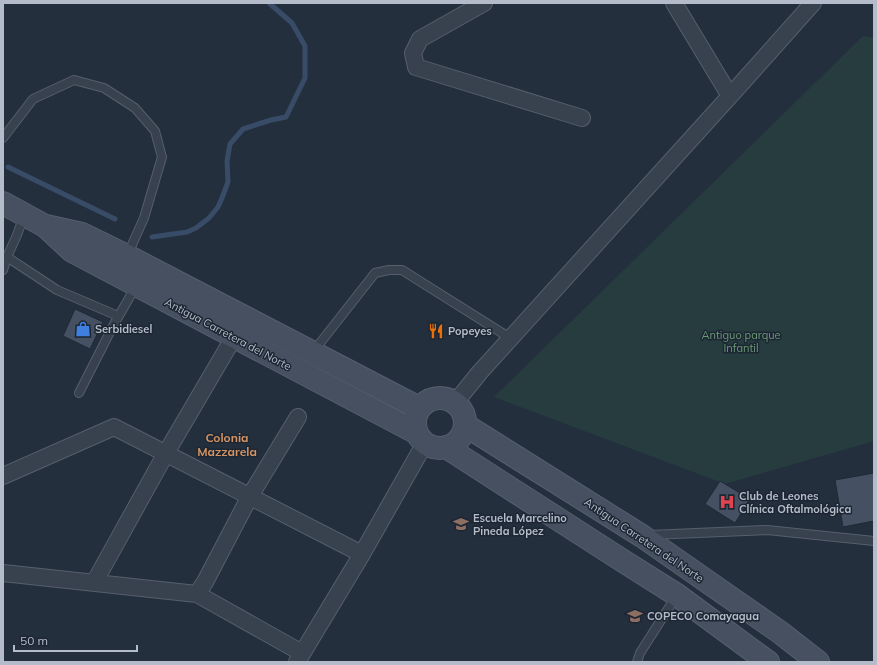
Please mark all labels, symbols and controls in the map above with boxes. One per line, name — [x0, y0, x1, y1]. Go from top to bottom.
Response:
street label: Antigua Carretera del Norte — [162, 295, 294, 373]
shop icon: Serbidiesel — [74, 320, 92, 338]
place label: Serbidiesel — [95, 322, 152, 336]
restaurant icon: Popeyes — [427, 322, 445, 340]
place label: Popeyes — [448, 324, 492, 338]
park label: Antiguo parque Infantil — [701, 328, 781, 355]
district label: Colonia Mazzarela — [197, 430, 257, 459]
place label: Club de Leones Clínica Oftalmológica — [739, 489, 851, 516]
hospital icon: Club de Leones Clínica Oftalmológica — [718, 493, 736, 511]
street label: Antigua Carretera del Norte — [582, 495, 706, 585]
place label: Escuela Marcelino Pineda López — [473, 511, 567, 538]
school or university icon: Escuela Marcelino Pineda López — [452, 515, 470, 533]
school or university icon: COPECO Comayagua — [626, 607, 644, 625]
place label: COPECO Comayagua — [647, 609, 759, 623]
scale bar — [14, 627, 137, 653]
text: 50 m — [20, 633, 48, 648]

